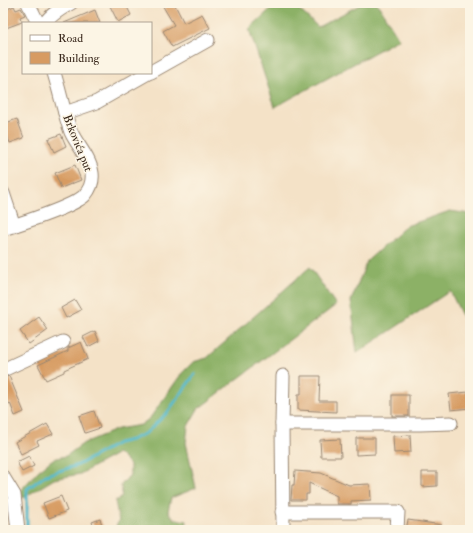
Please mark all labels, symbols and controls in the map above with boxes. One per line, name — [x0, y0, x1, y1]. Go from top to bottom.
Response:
legend — [22, 22, 152, 74]
text: Road — [58, 31, 83, 46]
text: Building — [58, 51, 101, 66]
street label: Brkovića put — [59, 112, 96, 174]

